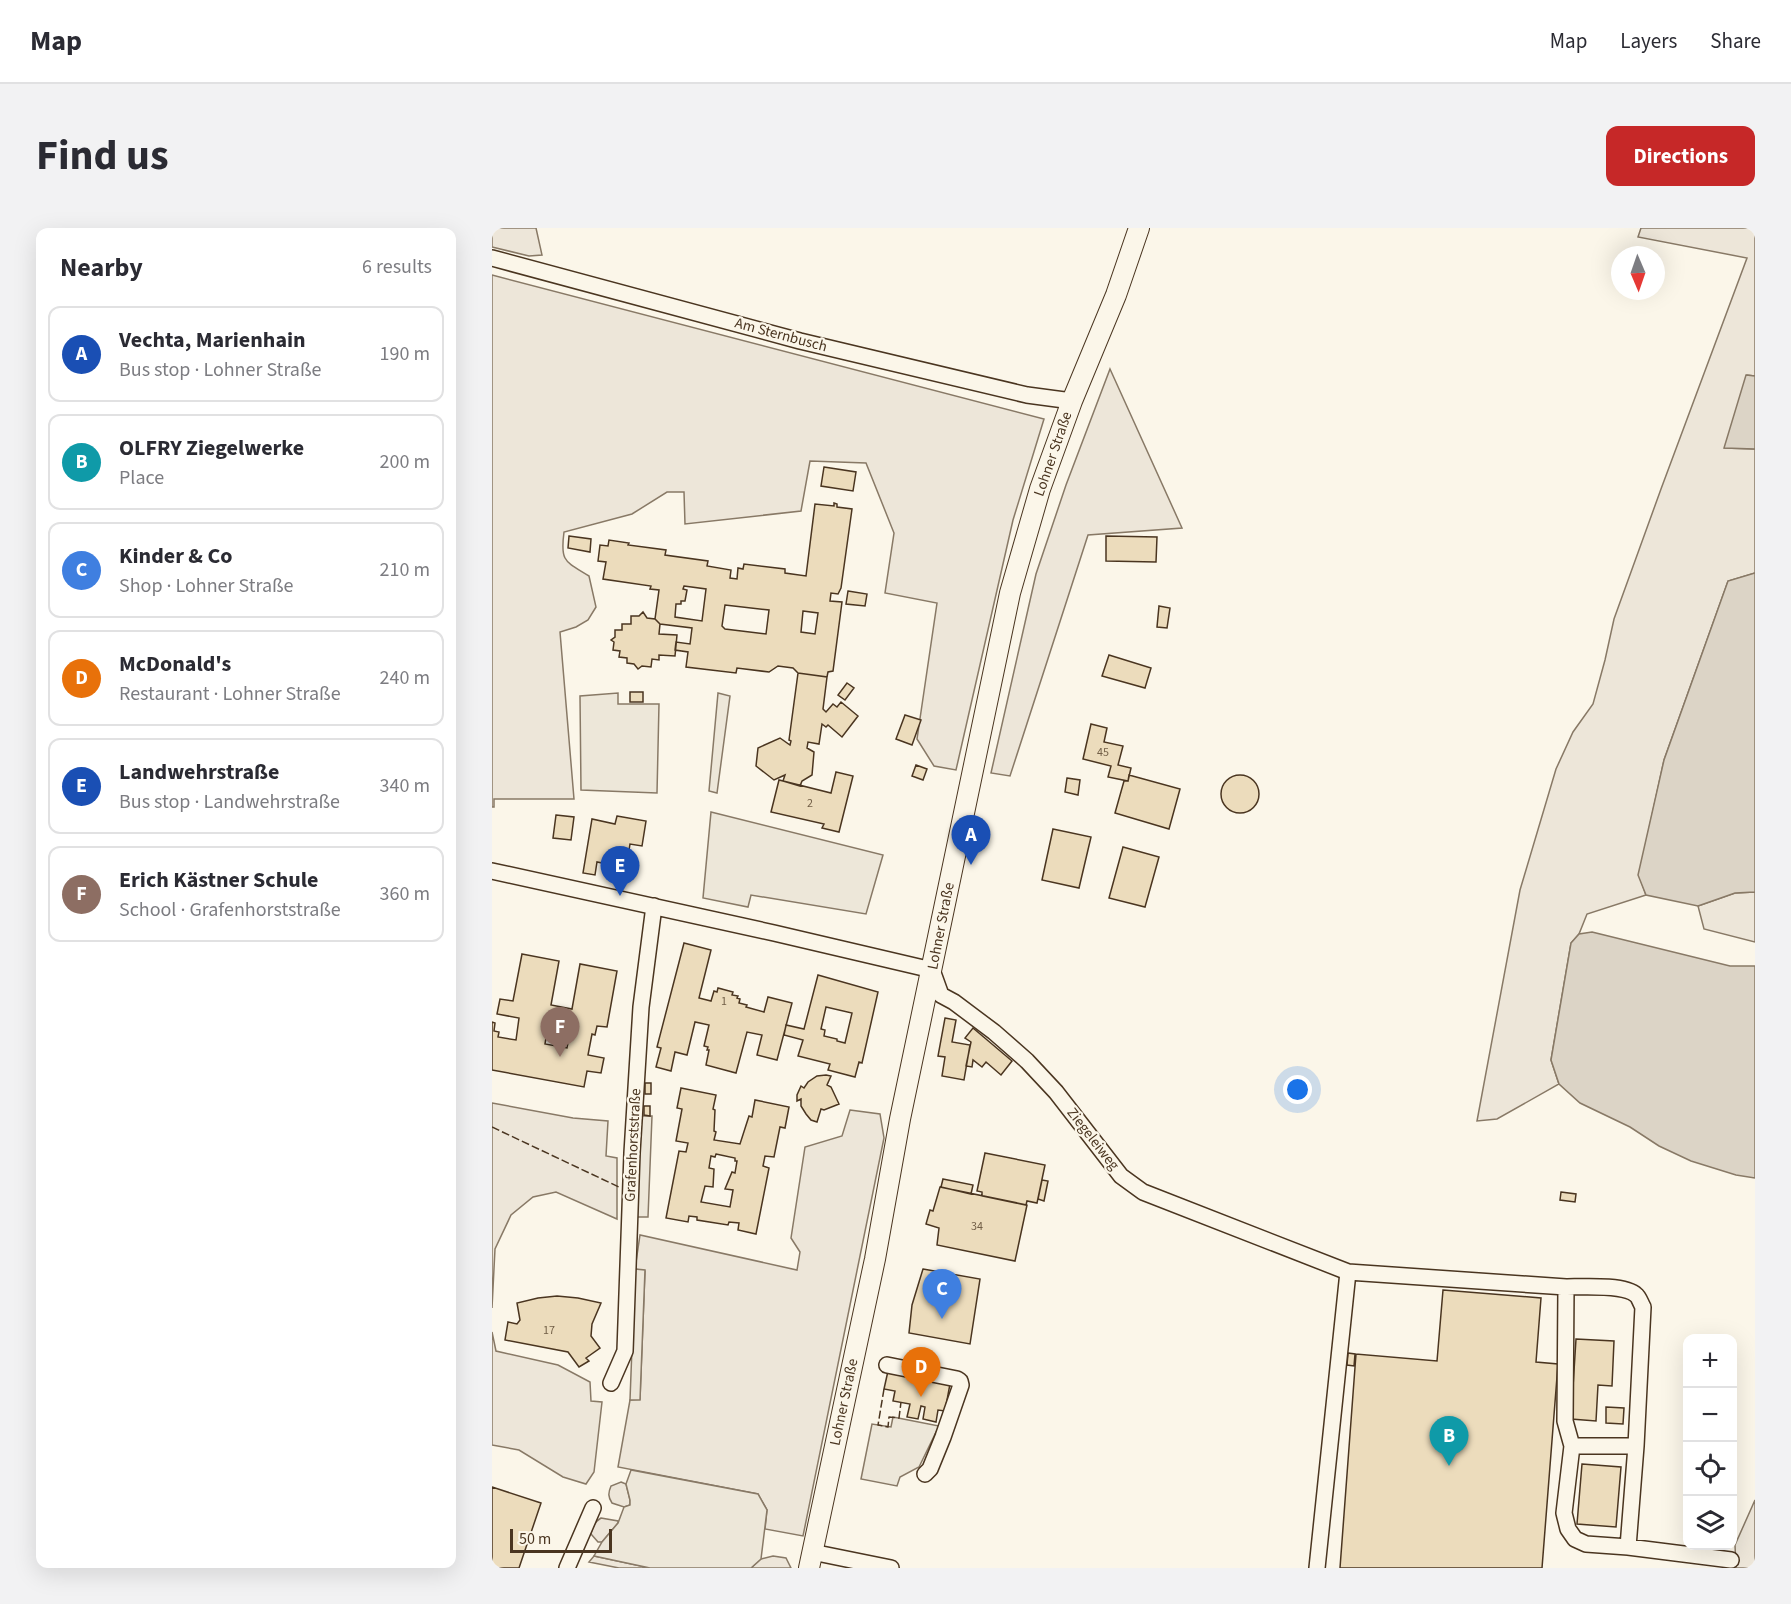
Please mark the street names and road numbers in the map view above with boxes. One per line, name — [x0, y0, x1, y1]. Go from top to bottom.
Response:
street label: Am Sternbusch — [733, 313, 829, 357]
street label: Lohner Straße — [1029, 409, 1077, 499]
street label: Lohner Straße — [922, 881, 960, 971]
street label: Grafenhorststraße — [620, 1088, 646, 1202]
street label: Ziegeleiweg — [1062, 1103, 1124, 1175]
street label: Lohner Straße — [825, 1357, 863, 1447]

